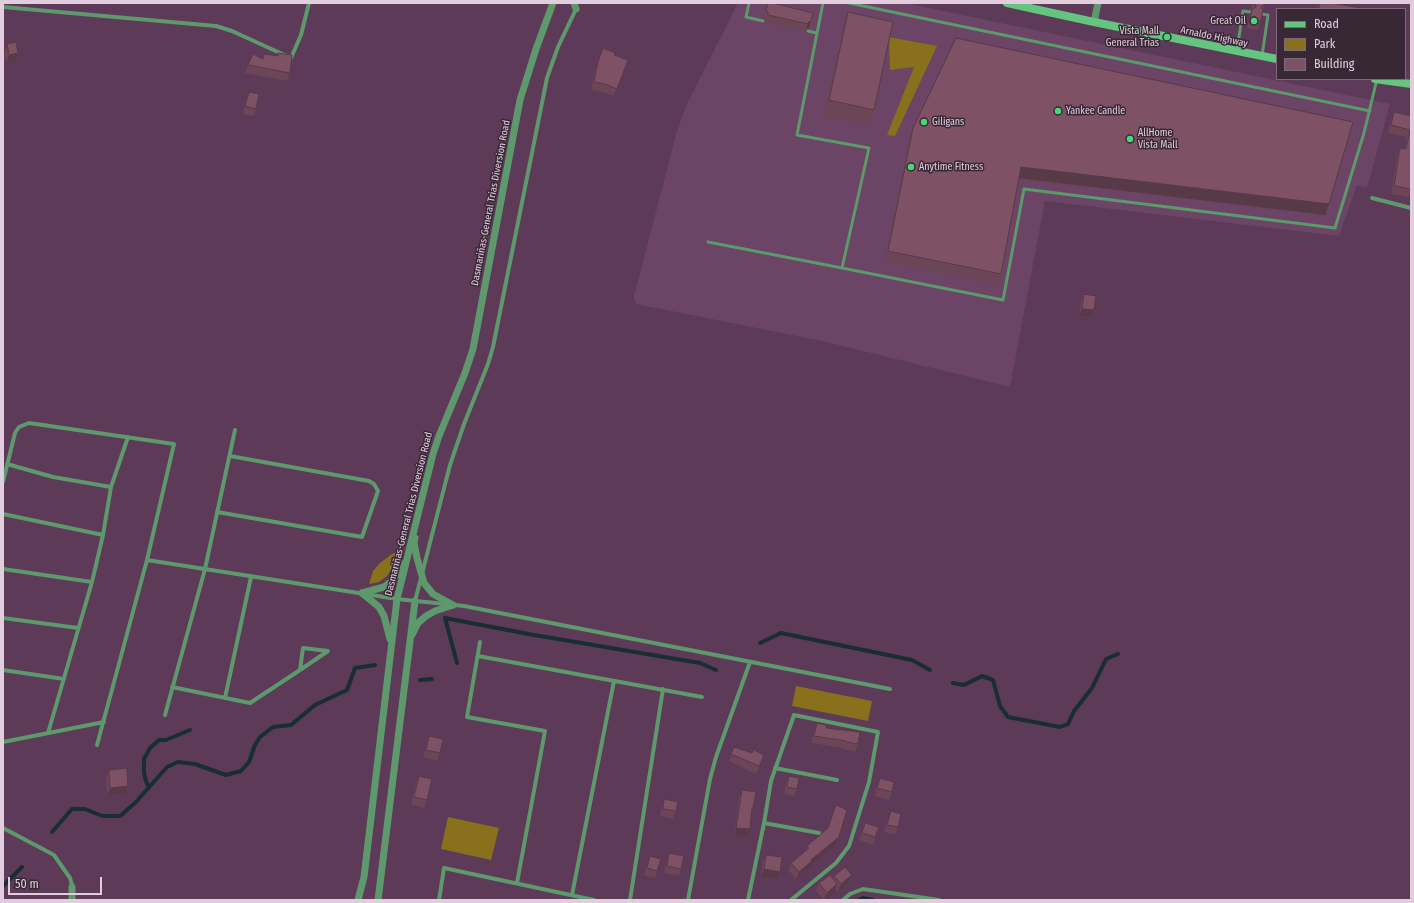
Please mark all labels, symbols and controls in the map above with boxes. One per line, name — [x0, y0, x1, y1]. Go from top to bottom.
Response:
legend — [1276, 8, 1406, 80]
place label: Great Oil — [1210, 15, 1246, 27]
marker: Great Oil — [1249, 16, 1259, 26]
text: Road — [1314, 17, 1339, 31]
street label: Arnaldo Highway — [1179, 24, 1249, 50]
place label: Vista Mall General Trias — [1106, 25, 1159, 48]
marker: Vista Mall General Trias — [1162, 32, 1172, 42]
text: Park — [1314, 37, 1335, 51]
text: Building — [1314, 57, 1354, 71]
place label: Yankee Candle — [1066, 105, 1125, 117]
marker: Yankee Candle — [1053, 106, 1063, 116]
place label: Giligans — [932, 116, 964, 128]
marker: Giligans — [919, 117, 929, 127]
street label: Dasmariñas-General Trias Diversion Road — [469, 119, 513, 287]
place label: AllHome Vista Mall — [1138, 127, 1178, 150]
marker: AllHome Vista Mall — [1125, 134, 1135, 144]
place label: Anytime Fitness — [919, 161, 983, 173]
marker: Anytime Fitness — [906, 162, 916, 172]
street label: Dasmariñas-General Trias Diversion Road — [383, 431, 435, 597]
scale bar — [10, 869, 104, 895]
text: 50 m — [15, 877, 39, 891]

